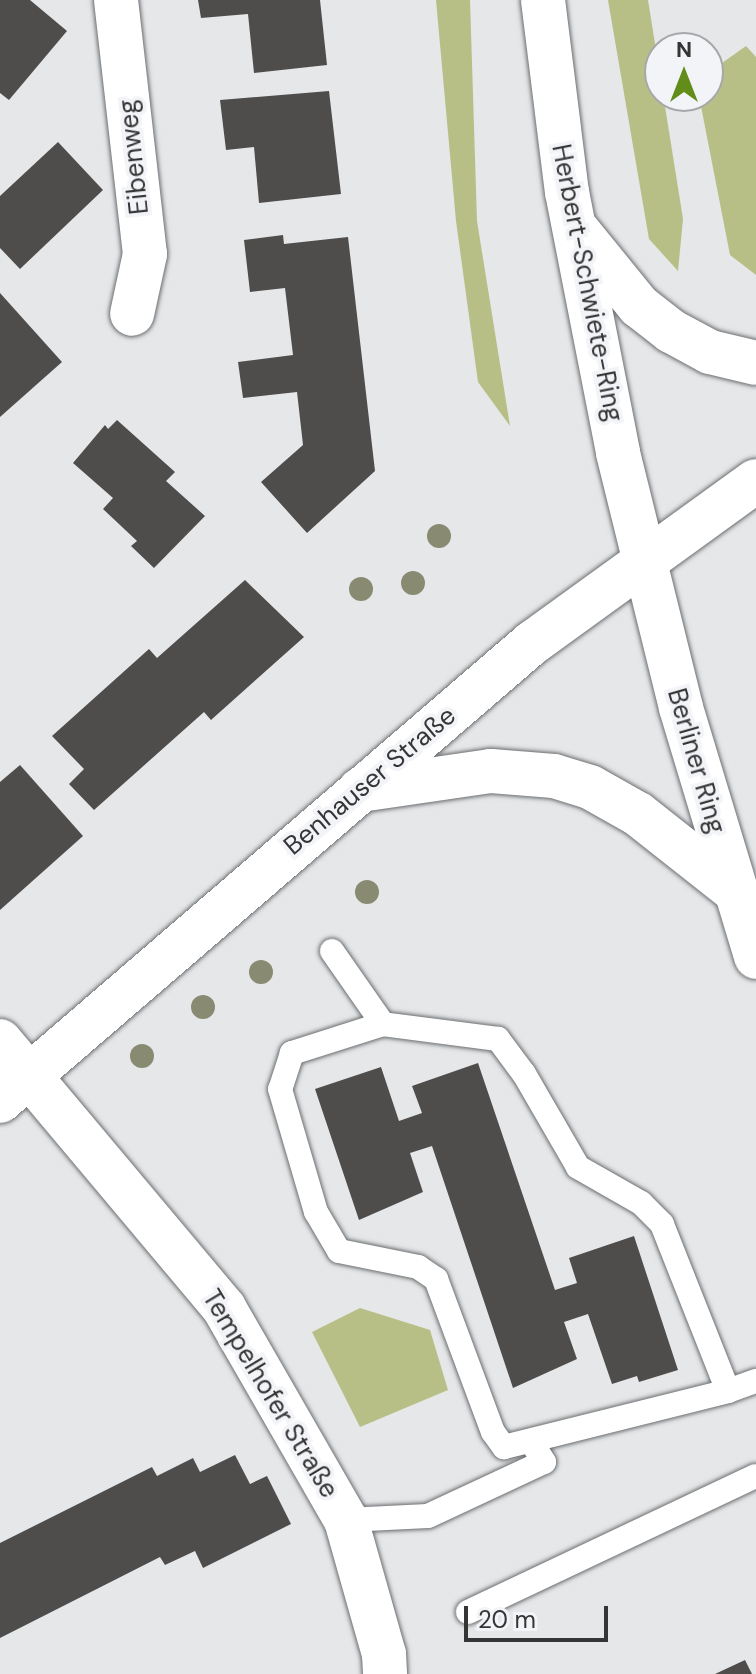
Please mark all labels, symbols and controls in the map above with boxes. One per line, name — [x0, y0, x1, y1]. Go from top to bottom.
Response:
north arrow — [644, 32, 724, 112]
text: N — [676, 35, 692, 64]
street label: Eibenweg — [112, 98, 156, 216]
street label: Herbert-Schwiete-Ring — [545, 142, 629, 424]
street label: Berliner Ring — [660, 685, 732, 837]
street label: Benhauser Straße — [278, 700, 462, 862]
street label: Tempelhofer Straße — [195, 1284, 345, 1504]
scale bar — [468, 1590, 612, 1640]
text: 20 m — [478, 1604, 536, 1635]

